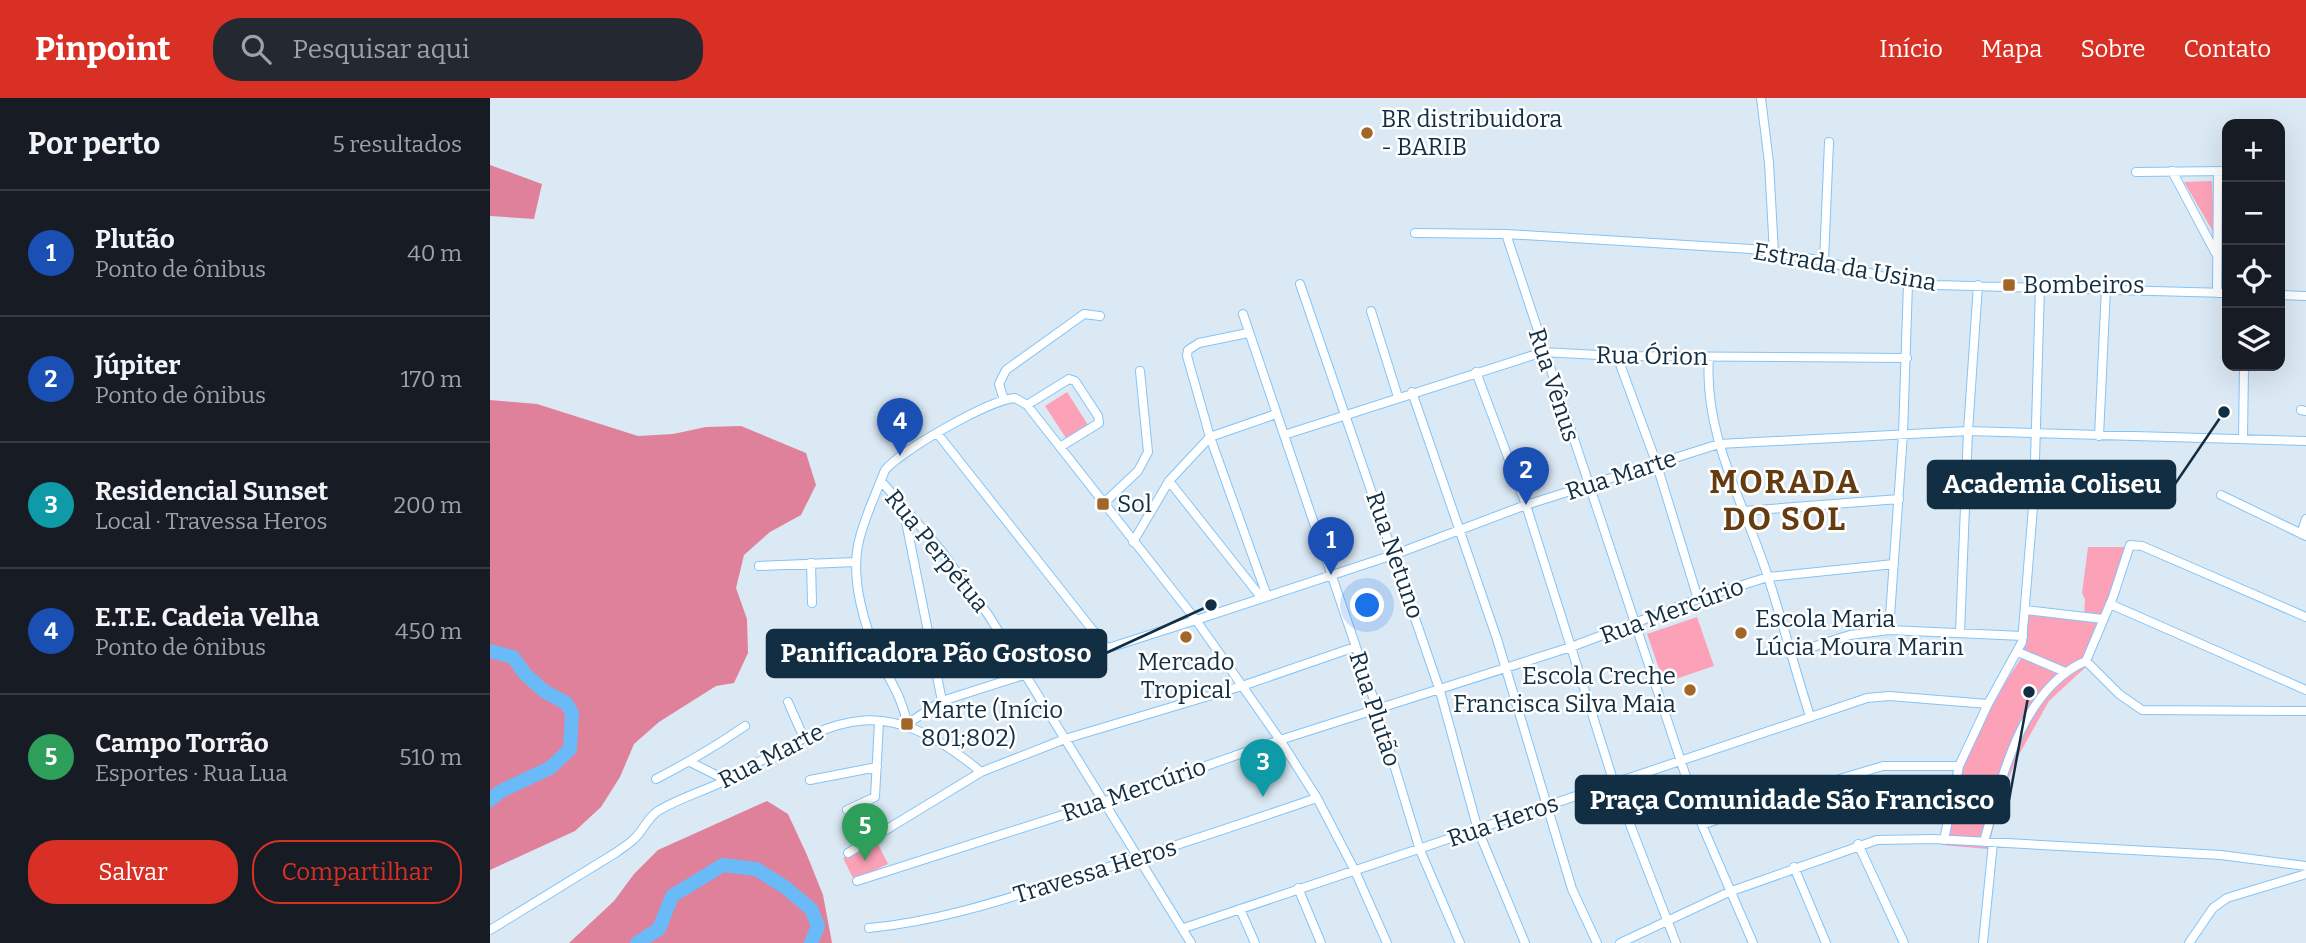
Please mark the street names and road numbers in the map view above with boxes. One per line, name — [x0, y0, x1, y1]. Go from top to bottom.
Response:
street label: Estrada da Usina — [1751, 237, 1939, 297]
street label: Rua Vênus — [1522, 325, 1586, 445]
street label: Rua Órion — [1596, 341, 1708, 371]
street label: Rua Marte — [1562, 444, 1680, 506]
street label: Rua Perpétua — [879, 484, 995, 618]
street label: Rua Netuno — [1360, 488, 1430, 622]
street label: Rua Mercúrio — [1597, 572, 1747, 650]
street label: Rua Plutão — [1343, 648, 1407, 770]
street label: Rua Marte — [714, 718, 828, 794]
street label: Rua Mercúrio — [1058, 752, 1210, 828]
street label: Rua Heros — [1444, 789, 1562, 853]
street label: Travessa Heros — [1010, 833, 1180, 909]

